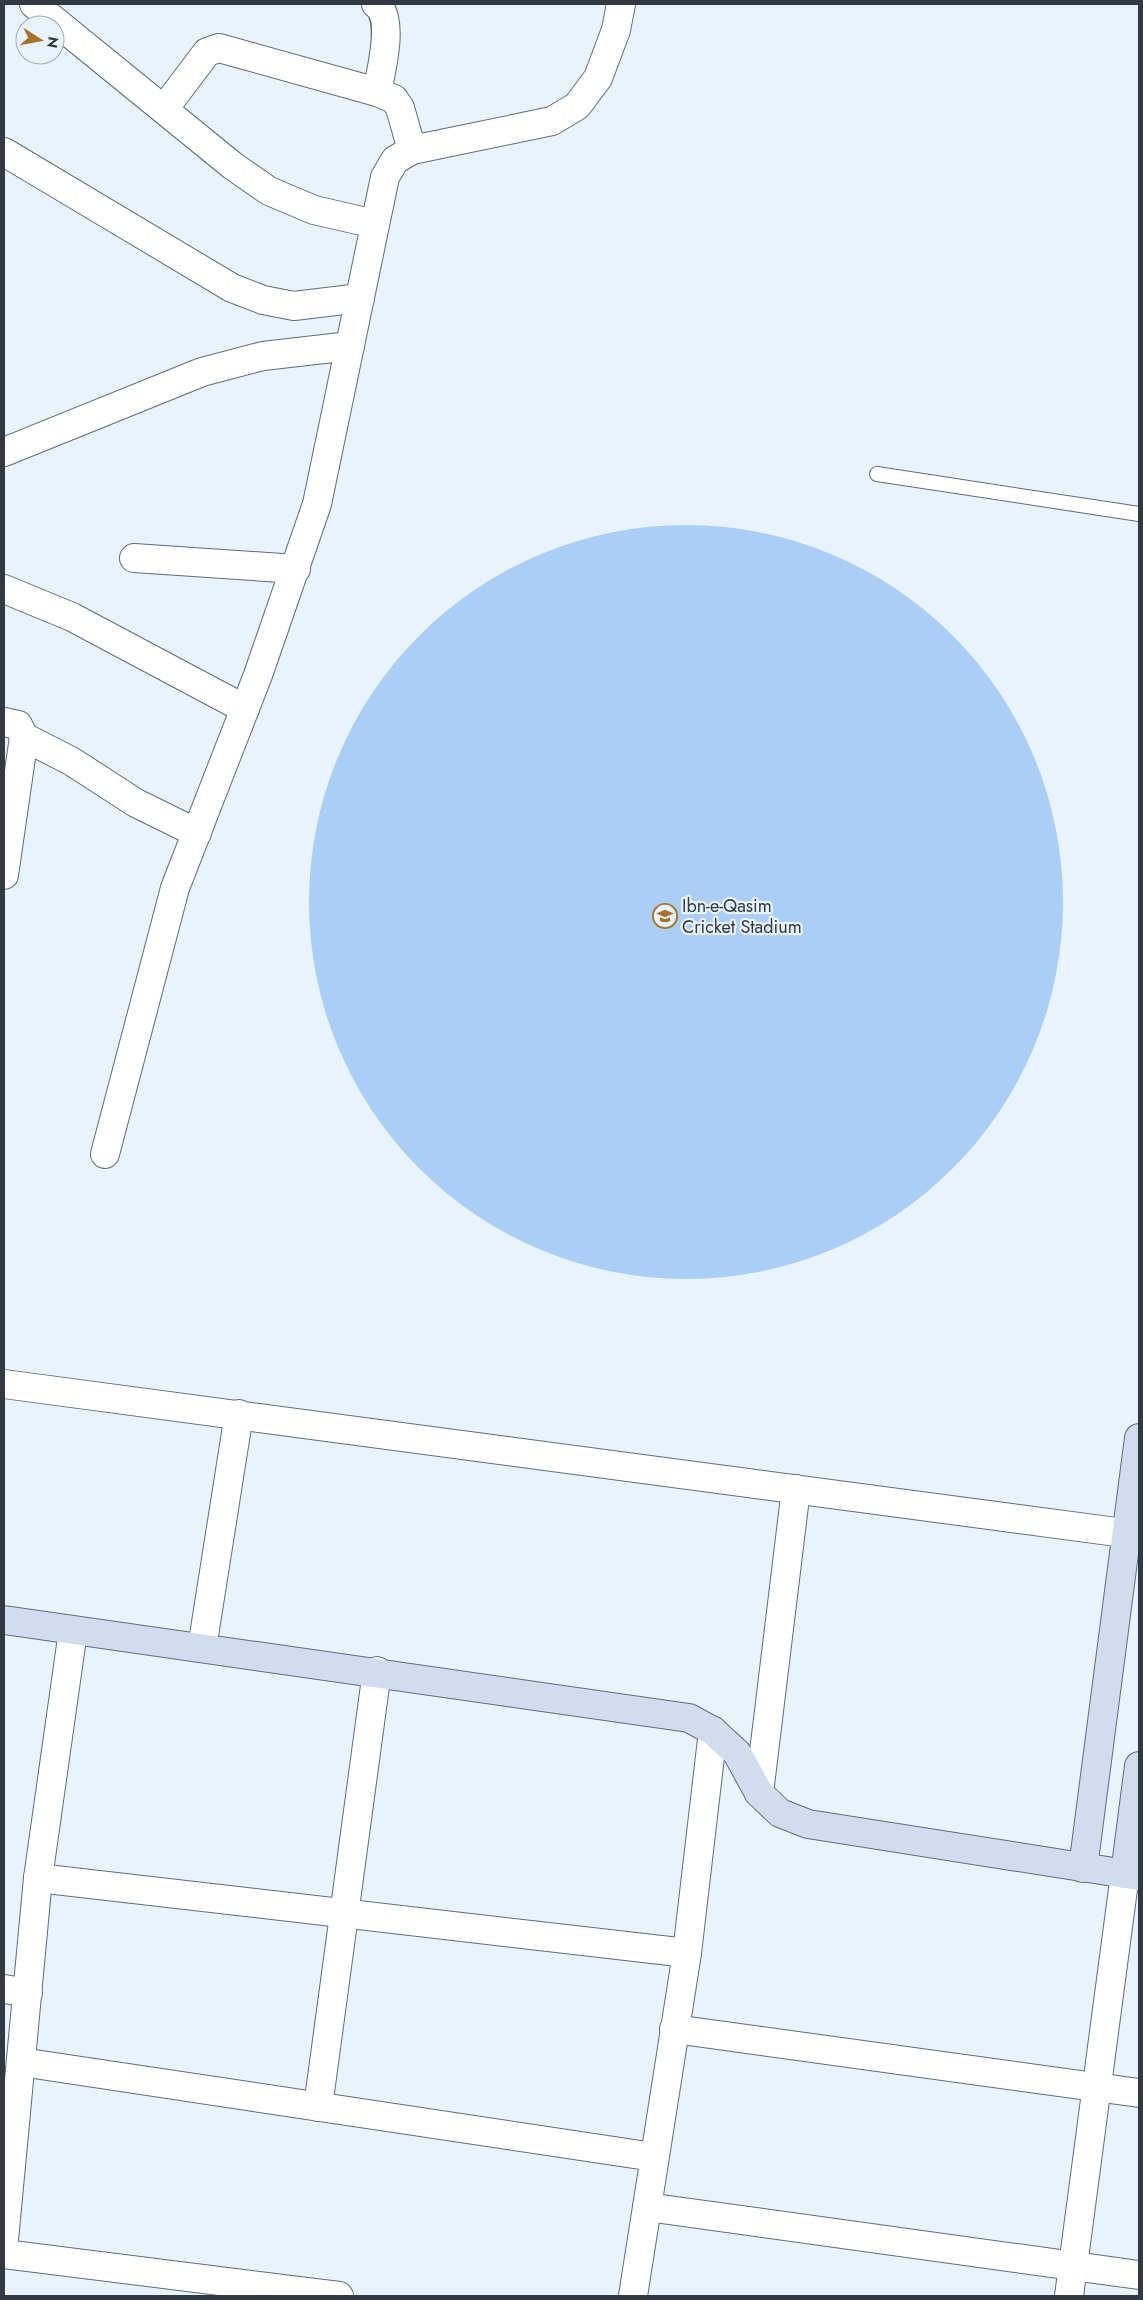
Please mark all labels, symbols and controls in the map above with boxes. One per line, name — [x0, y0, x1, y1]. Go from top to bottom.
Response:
north arrow — [15, 15, 65, 65]
text: N — [42, 35, 64, 50]
place label: Ibn-e-Qasim Cricket Stadium — [682, 893, 802, 940]
school or university icon: Ibn-e-Qasim Cricket Stadium — [652, 903, 678, 929]

